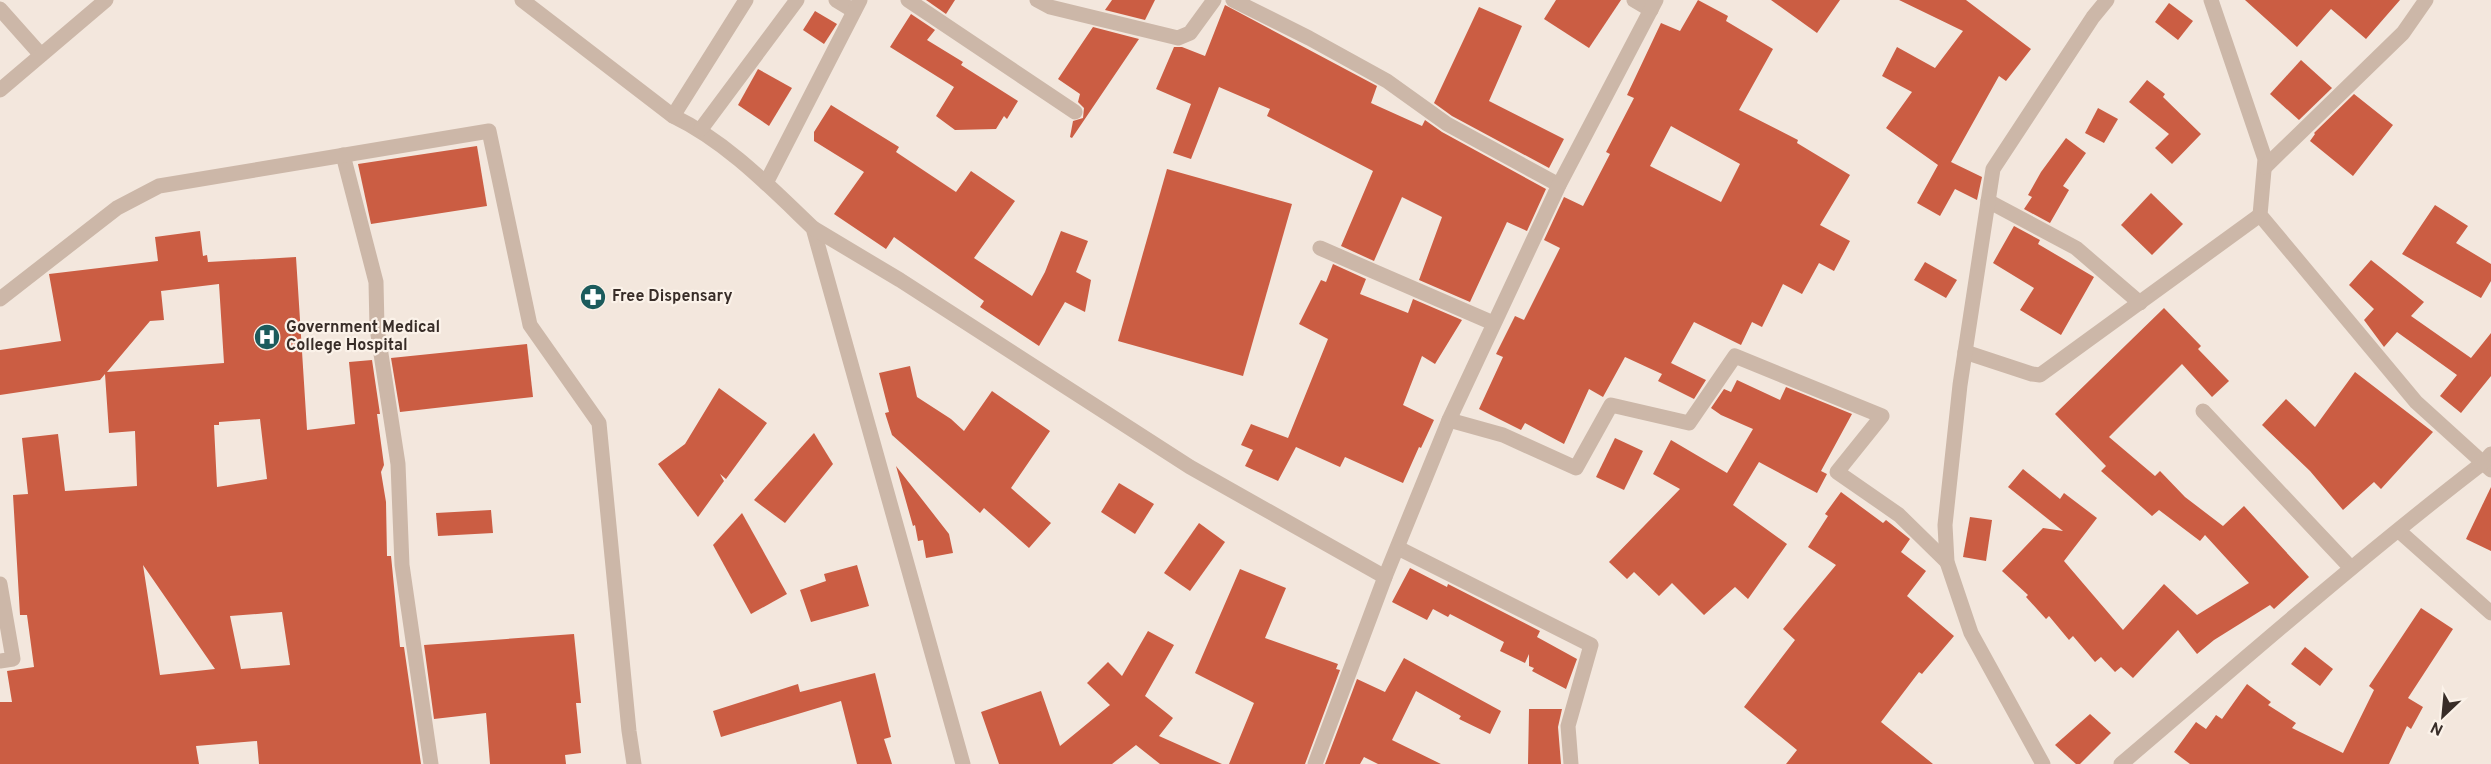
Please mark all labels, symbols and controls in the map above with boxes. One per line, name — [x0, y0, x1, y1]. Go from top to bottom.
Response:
pharmacy icon: Free Dispensary — [578, 282, 608, 312]
place label: Free Dispensary — [612, 287, 733, 307]
place label: Government Medical College Hospital — [286, 318, 440, 356]
hospital icon: Government Medical College Hospital — [252, 322, 282, 352]
north arrow — [2413, 686, 2473, 746]
text: N — [2428, 716, 2447, 739]

